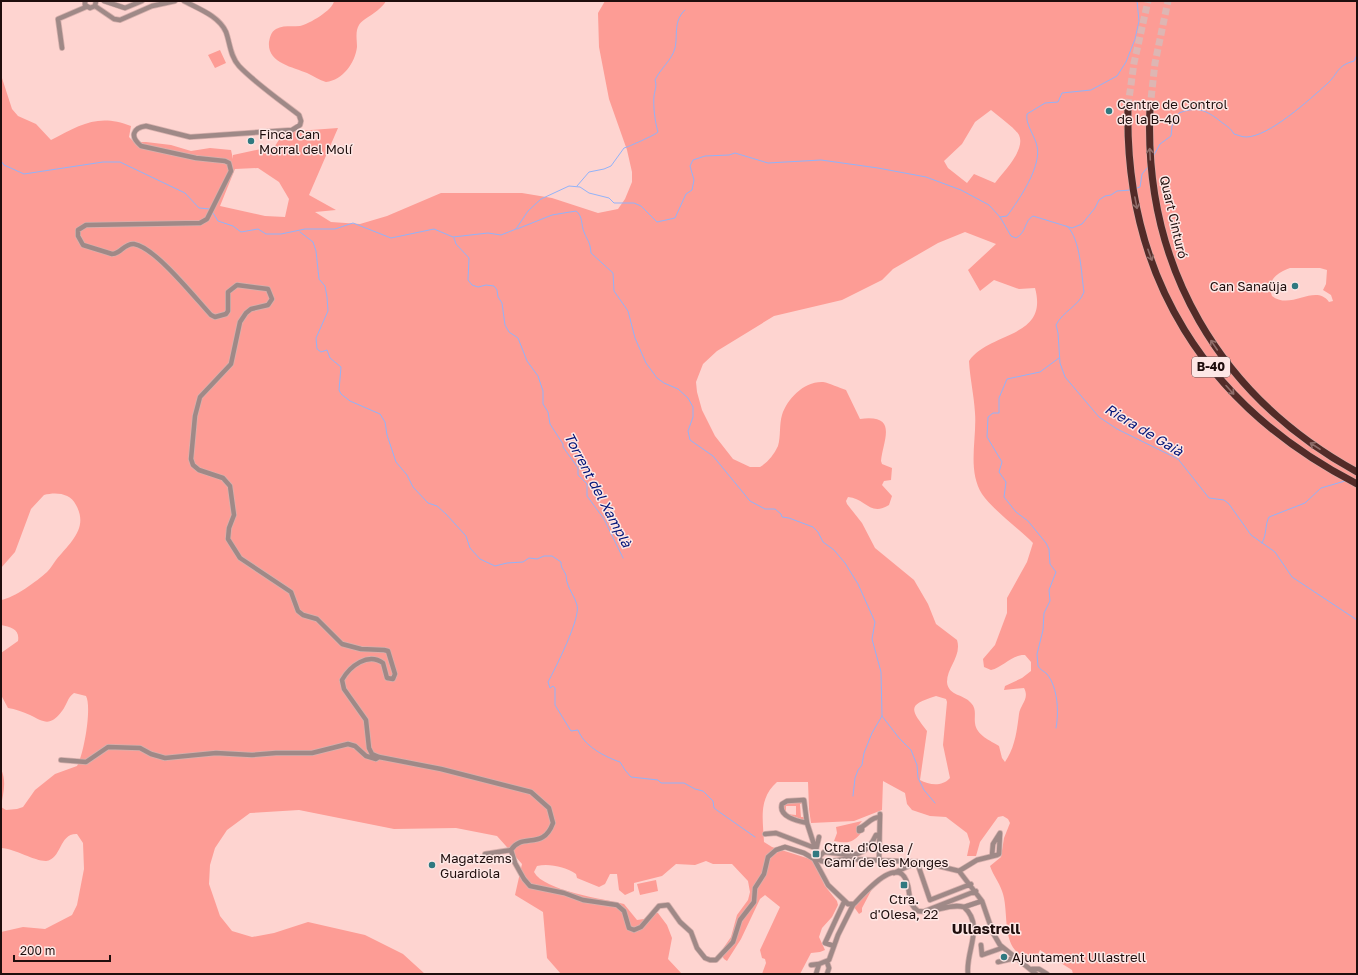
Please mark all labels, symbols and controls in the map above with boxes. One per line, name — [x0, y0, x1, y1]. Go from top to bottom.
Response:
place label: Centre de Control de la B-40 — [1117, 96, 1228, 127]
marker: Centre de Control de la B-40 — [1104, 106, 1114, 116]
place label: Finca Can Morral del Molí — [259, 126, 354, 157]
marker: Finca Can Morral del Molí — [246, 136, 256, 146]
one-way arrow — [1146, 148, 1154, 161]
street label: Quart Cinturó — [1157, 174, 1191, 260]
one-way arrow — [1132, 196, 1140, 209]
one-way arrow — [1146, 248, 1154, 260]
place label: Can Sanaüja — [1210, 278, 1287, 294]
marker: Can Sanaüja — [1290, 281, 1300, 291]
one-way arrow — [1210, 340, 1218, 351]
road number: B-40 — [1192, 357, 1230, 377]
one-way arrow — [1225, 385, 1235, 395]
water label: Riera de Gaià — [1102, 400, 1187, 460]
water label: Torrent del Xamplà — [561, 430, 636, 551]
one-way arrow — [1310, 442, 1321, 450]
place label: Ctra. d'Olesa / Camí de les Monges — [824, 839, 948, 870]
marker: Ctra. d'Olesa / Camí de les Monges — [811, 849, 821, 859]
place label: Magatzems Guardiola — [440, 850, 512, 881]
marker: Magatzems Guardiola — [427, 860, 437, 870]
marker: Ctra. d'Olesa, 22 — [899, 880, 909, 890]
place label: Ctra. d'Olesa, 22 — [870, 891, 938, 922]
district label: Ullastrell — [952, 919, 1020, 937]
scale bar — [14, 937, 110, 963]
text: 200 m — [20, 943, 55, 958]
place label: Ajuntament Ullastrell — [1012, 949, 1146, 965]
marker: Ajuntament Ullastrell — [999, 952, 1009, 962]

